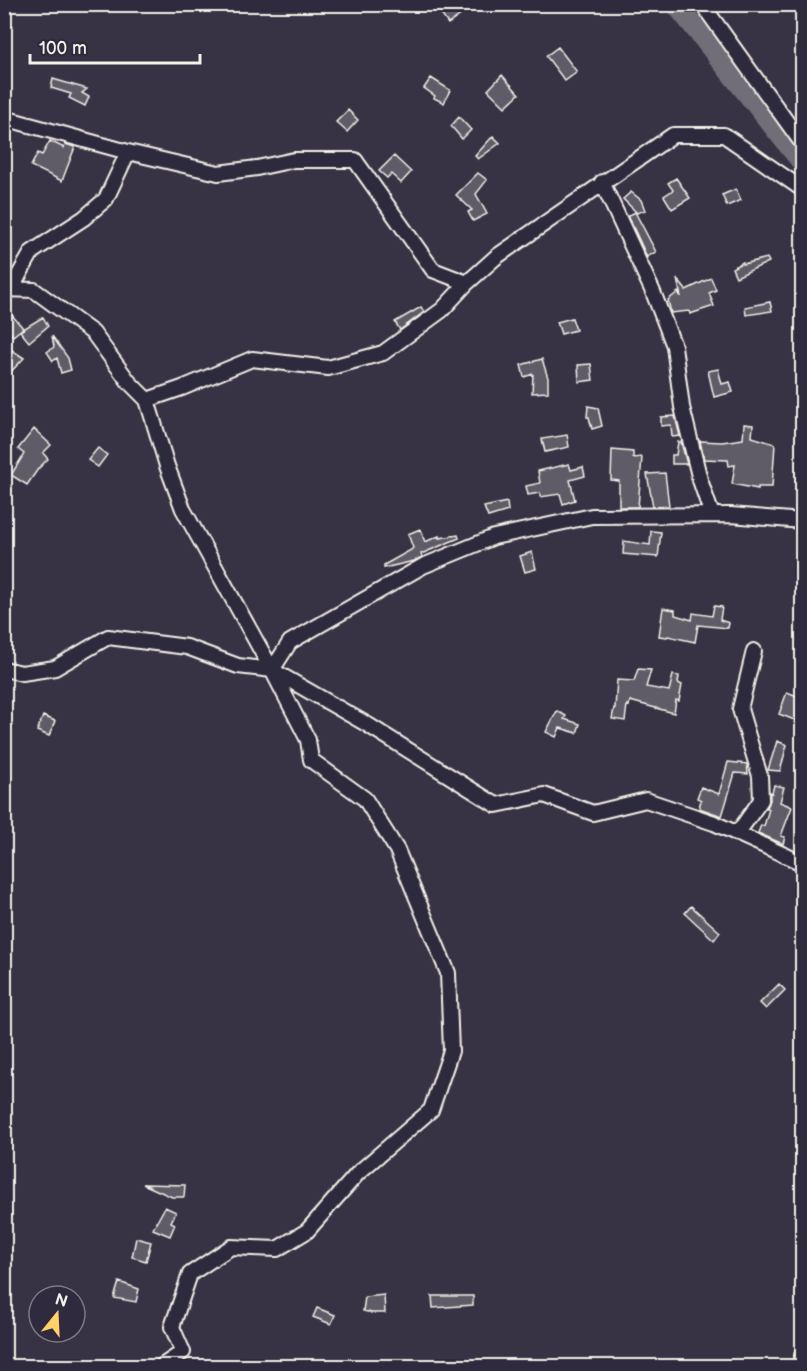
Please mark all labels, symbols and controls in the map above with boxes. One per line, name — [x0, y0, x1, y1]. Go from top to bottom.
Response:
scale bar — [30, 27, 200, 65]
text: 100 m — [39, 38, 87, 59]
north arrow — [27, 1284, 87, 1344]
text: N — [53, 1290, 70, 1312]

